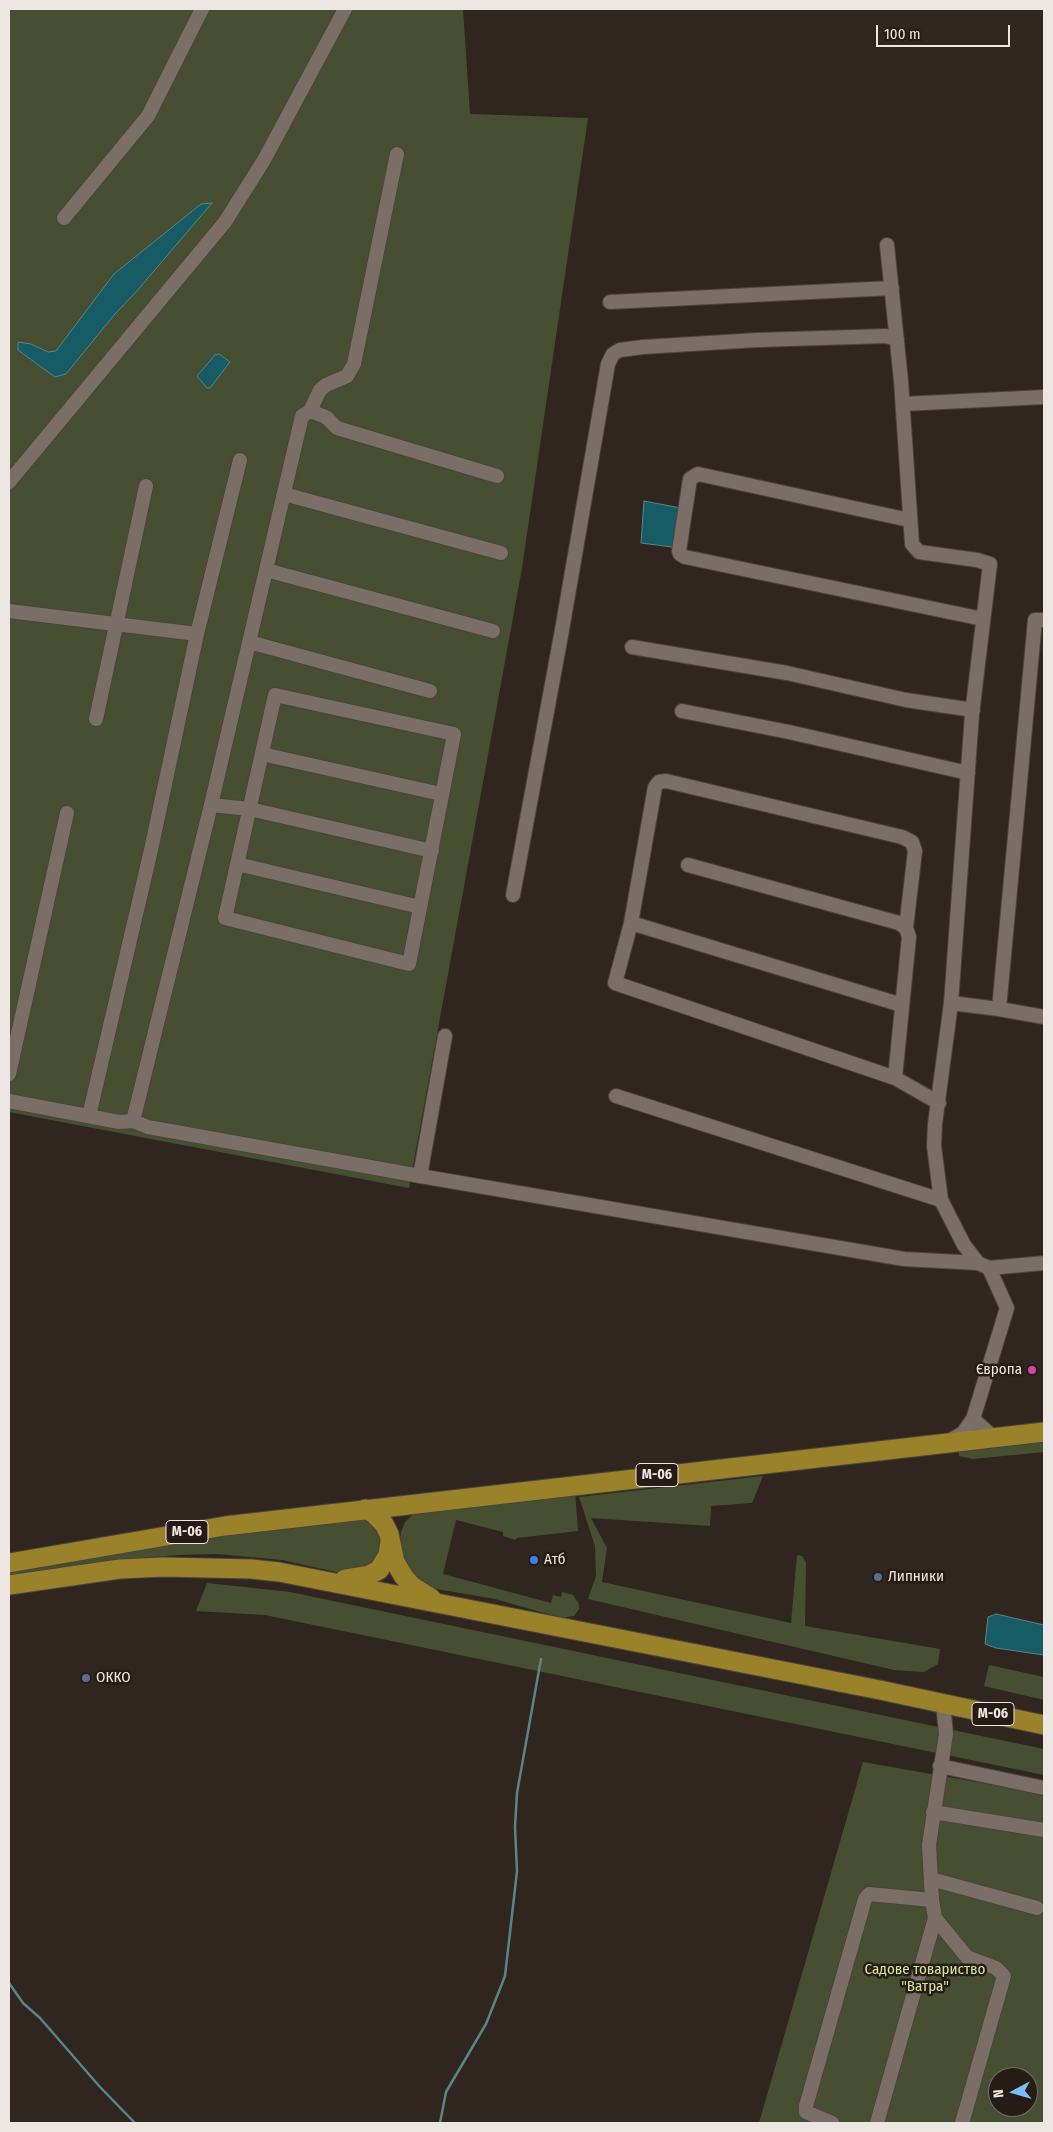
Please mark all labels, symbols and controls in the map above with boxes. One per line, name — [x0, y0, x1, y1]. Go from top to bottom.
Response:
scale bar — [878, 15, 1012, 47]
text: 100 m — [884, 25, 921, 43]
place label: Європа — [976, 1361, 1022, 1379]
marker: Європа — [1026, 1364, 1038, 1376]
road number: М-06 — [636, 1464, 678, 1486]
road number: М-06 — [166, 1520, 208, 1544]
place label: Атб — [544, 1551, 565, 1569]
marker: Атб — [528, 1554, 540, 1566]
place label: Липники — [888, 1568, 944, 1586]
marker: Липники — [872, 1571, 884, 1583]
place label: ОККО — [96, 1669, 131, 1687]
marker: ОККО — [80, 1672, 92, 1684]
road number: М-06 — [972, 1702, 1014, 1726]
park label: Садове товариство "Ватра" — [865, 1961, 985, 1996]
north arrow — [988, 2067, 1038, 2117]
text: N — [990, 2088, 1007, 2099]

